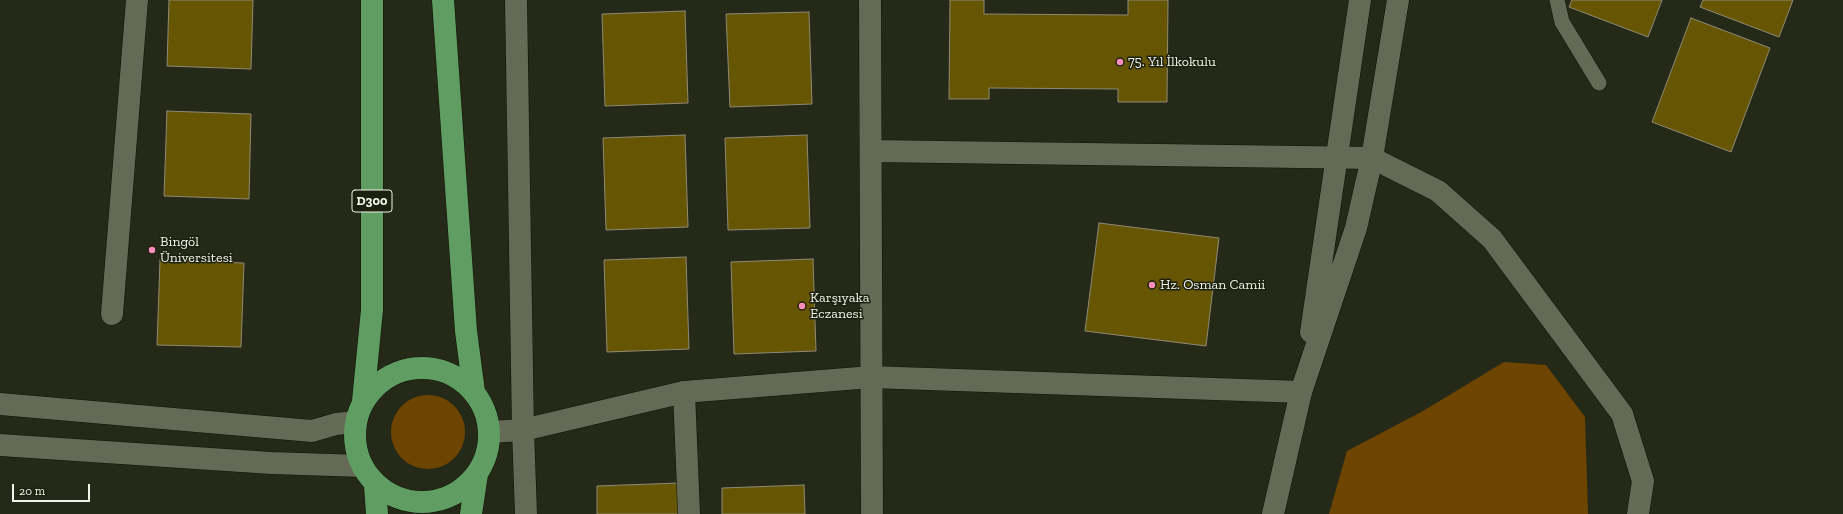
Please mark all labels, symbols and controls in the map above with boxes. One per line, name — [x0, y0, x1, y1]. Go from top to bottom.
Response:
place label: 75. Yıl İlkokulu — [1128, 54, 1216, 70]
marker: 75. Yıl İlkokulu — [1115, 57, 1125, 67]
road number: D300 — [352, 190, 392, 212]
place label: Bingöl Üniversitesi — [160, 234, 233, 266]
marker: Bingöl Üniversitesi — [147, 245, 157, 255]
place label: Hz. Osman Camii — [1160, 277, 1265, 293]
marker: Hz. Osman Camii — [1147, 280, 1157, 290]
place label: Karşıyaka Eczanesi — [810, 290, 869, 322]
marker: Karşıyaka Eczanesi — [797, 301, 807, 311]
scale bar — [14, 476, 92, 502]
text: 20 m — [19, 484, 45, 498]

